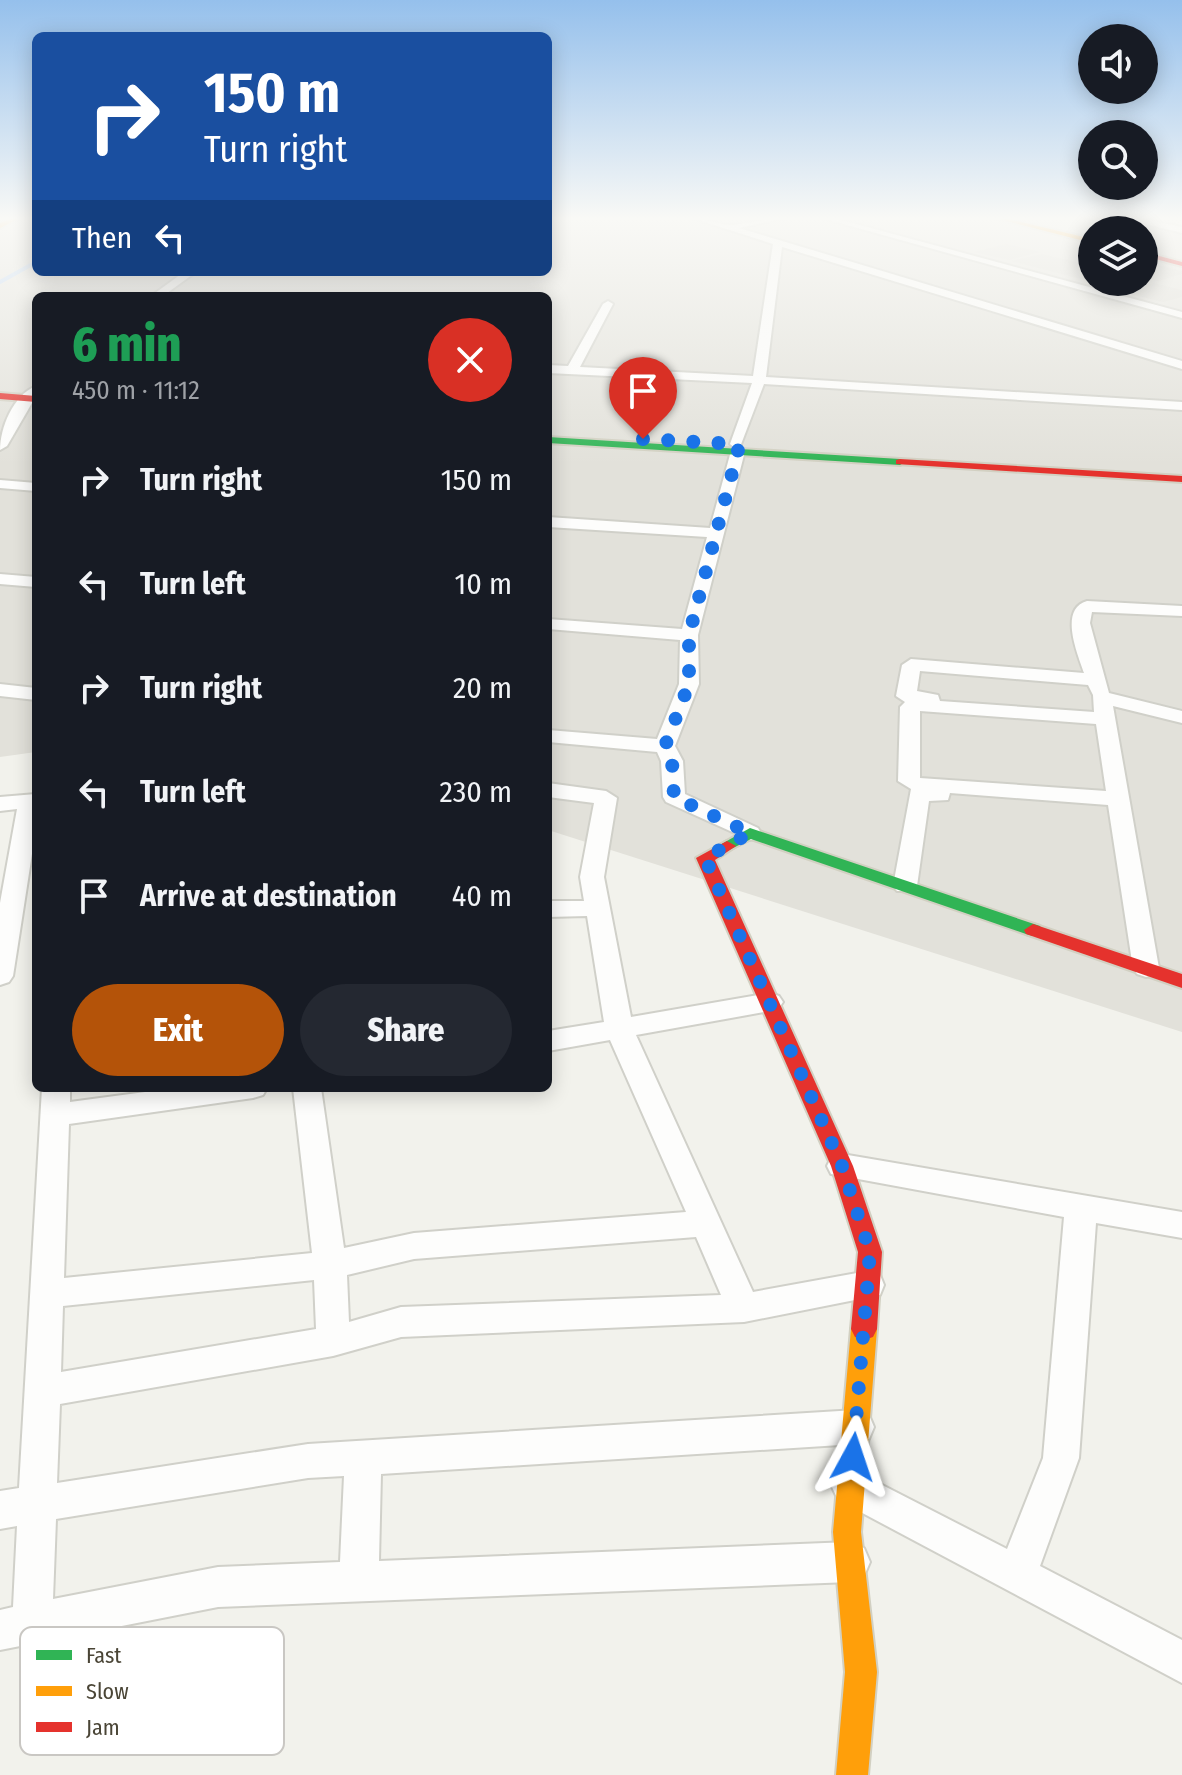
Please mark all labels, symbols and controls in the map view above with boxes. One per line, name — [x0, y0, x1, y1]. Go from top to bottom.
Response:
map controls — [1078, 24, 1158, 296]
button: sound — [1078, 24, 1158, 104]
text: 150 m — [204, 60, 340, 127]
icon: right — [72, 64, 176, 168]
button: search — [1078, 120, 1158, 200]
text: Turn right — [204, 128, 347, 172]
icon: left — [148, 216, 192, 260]
button: layers — [1078, 216, 1158, 296]
text: Then — [72, 220, 132, 256]
text: 6 min — [72, 316, 181, 374]
button: close — [428, 318, 512, 402]
pin — [609, 357, 677, 439]
icon: arrive — [621, 369, 665, 413]
text: 450 m · 11:12 — [72, 375, 200, 406]
icon: right — [72, 458, 116, 502]
text: Turn right — [140, 462, 262, 498]
text: 150 m — [441, 462, 512, 498]
icon: left — [72, 562, 116, 606]
text: Turn left — [140, 566, 246, 602]
text: 10 m — [455, 566, 512, 602]
icon: right — [72, 666, 116, 710]
text: Turn right — [140, 670, 262, 706]
text: 20 m — [453, 670, 512, 706]
icon: left — [72, 770, 116, 814]
text: Turn left — [140, 774, 246, 810]
text: 230 m — [440, 774, 512, 810]
icon: arrive — [72, 874, 116, 918]
text: Arrive at destination — [140, 878, 397, 914]
text: 40 m — [452, 878, 512, 914]
button: Exit — [72, 984, 284, 1076]
button: Share — [300, 984, 512, 1076]
position arrow — [811, 1415, 895, 1499]
legend — [20, 1627, 284, 1755]
text: Fast — [86, 1642, 122, 1669]
text: Slow — [86, 1678, 129, 1705]
text: Jam — [86, 1714, 120, 1741]

